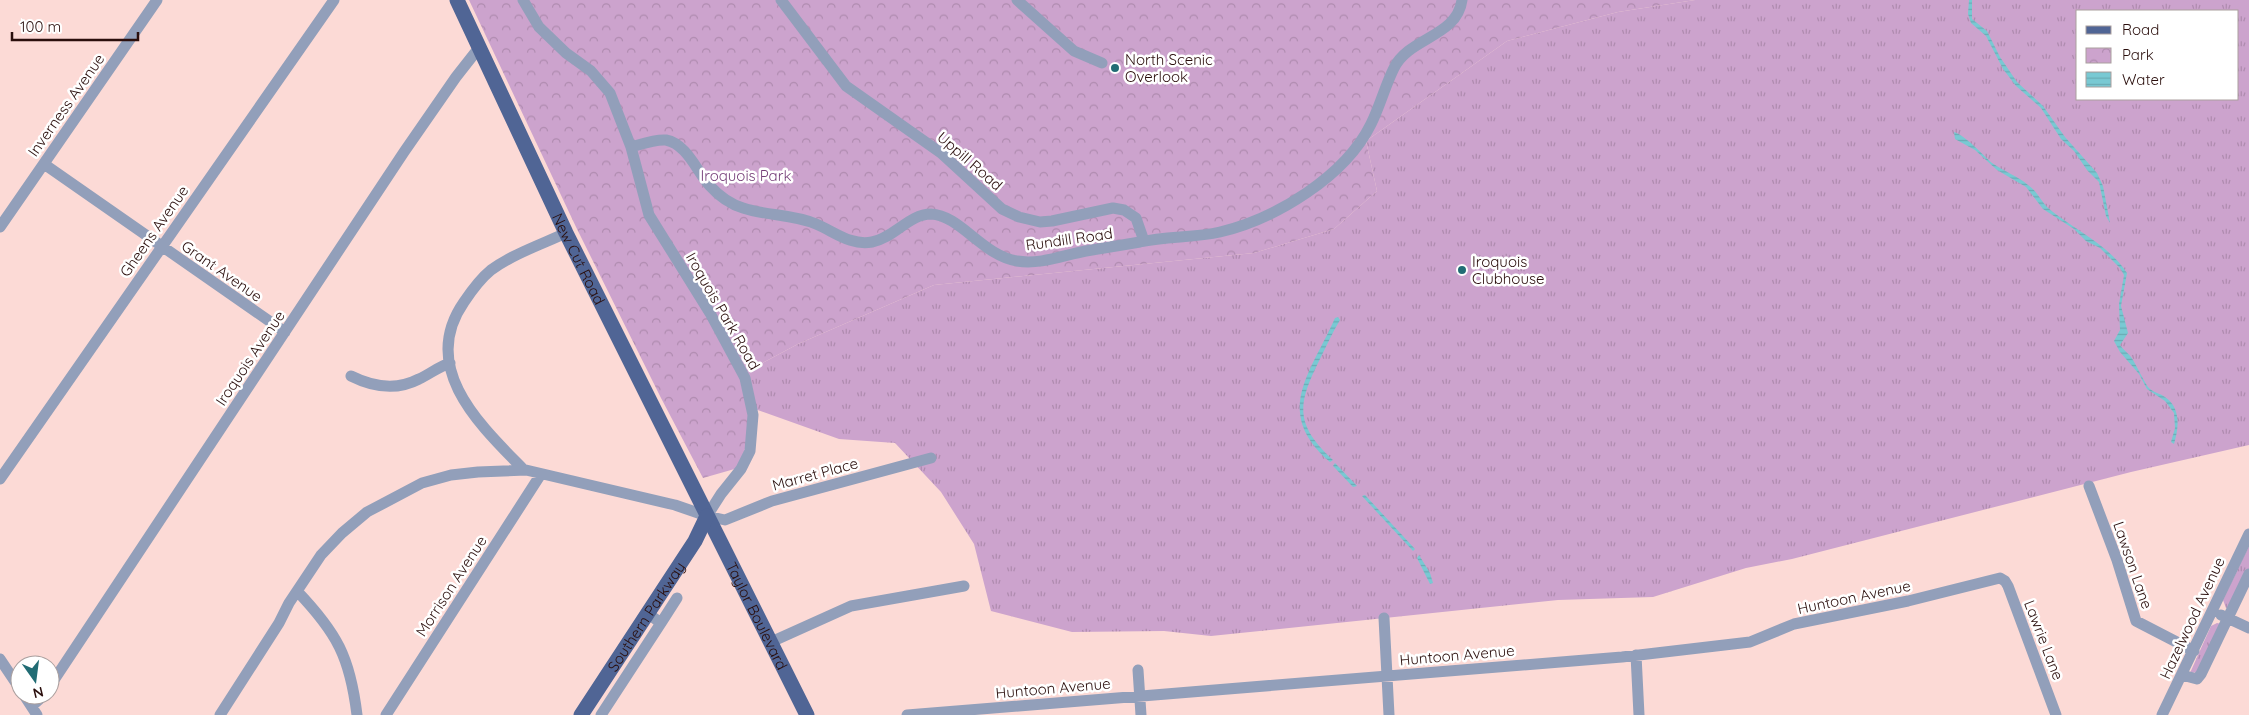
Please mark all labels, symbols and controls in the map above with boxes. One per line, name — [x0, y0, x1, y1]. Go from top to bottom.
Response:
scale bar — [12, 10, 139, 42]
legend — [2076, 10, 2239, 100]
text: 100 m — [20, 17, 61, 36]
text: Road — [2122, 20, 2159, 39]
text: Park — [2122, 45, 2154, 64]
street label: Inverness Avenue — [23, 50, 109, 160]
place label: North Scenic Overlook — [1125, 50, 1213, 86]
marker: North Scenic Overlook — [1109, 62, 1121, 74]
text: Water — [2122, 70, 2165, 89]
street label: Uppill Road — [933, 127, 1007, 195]
park label: Iroquois Park — [700, 166, 792, 185]
street label: Gheens Avenue — [116, 182, 192, 280]
street label: New Cut Road — [548, 210, 610, 308]
street label: Rundill Road — [1024, 223, 1114, 255]
street label: Grant Avenue — [178, 236, 266, 306]
street label: Iroquois Park Road — [682, 249, 764, 373]
place label: Iroquois Clubhouse — [1472, 252, 1544, 288]
marker: Iroquois Clubhouse — [1456, 264, 1468, 276]
street label: Iroquois Avenue — [211, 307, 289, 409]
street label: Marret Place — [770, 453, 860, 495]
street label: Lawson Lane — [2109, 519, 2157, 611]
street label: Morrison Avenue — [411, 532, 491, 640]
street label: Hazelwood Avenue — [2155, 554, 2229, 682]
street label: Southern Parkway — [603, 558, 689, 675]
street label: Taylor Boulevard — [722, 559, 792, 673]
street label: Huntoon Avenue — [1796, 576, 1912, 618]
street label: Lawrie Lane — [2020, 597, 2068, 683]
street label: Huntoon Avenue — [1399, 641, 1515, 669]
north arrow — [10, 655, 60, 705]
street label: Huntoon Avenue — [995, 674, 1111, 702]
text: N — [31, 683, 45, 703]

